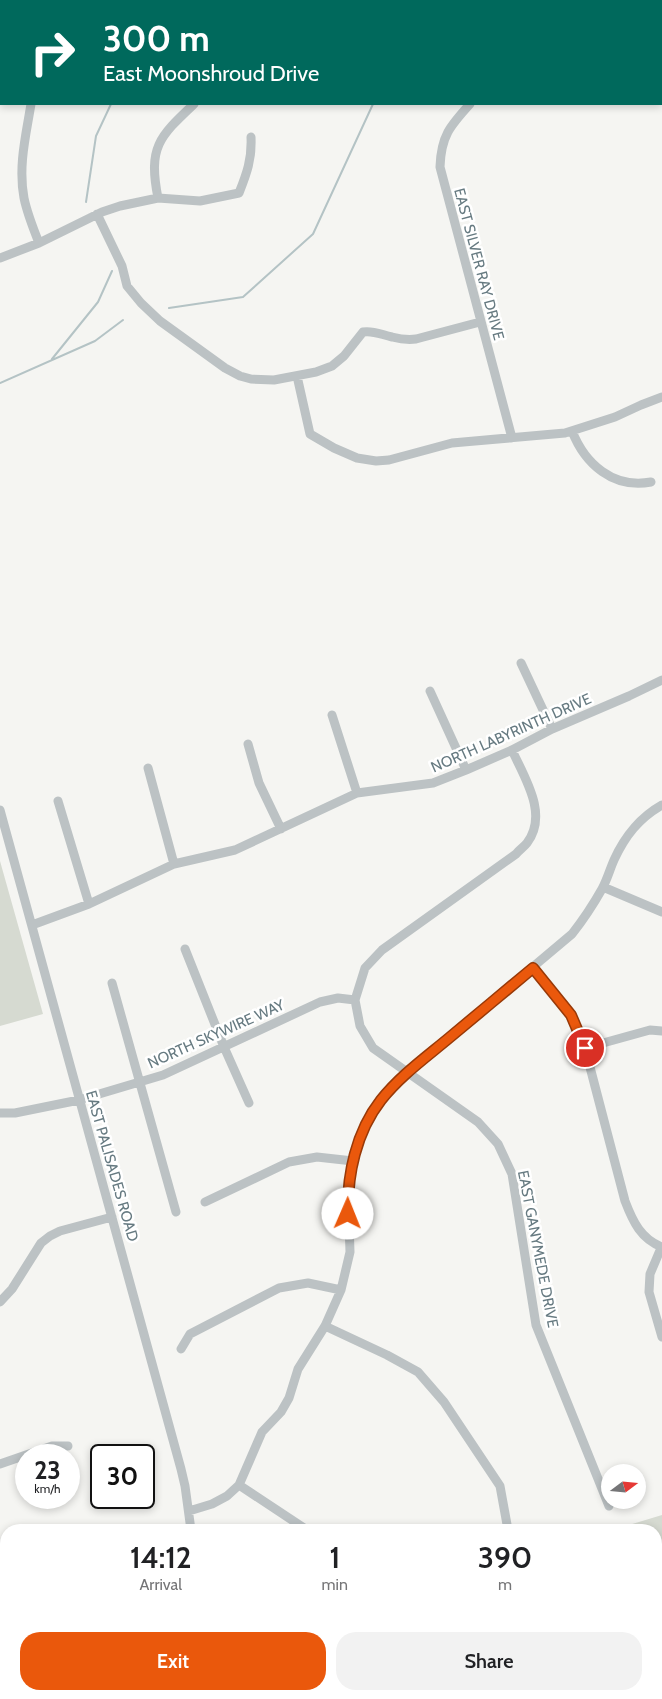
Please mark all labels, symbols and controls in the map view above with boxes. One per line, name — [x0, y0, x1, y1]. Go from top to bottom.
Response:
text: 300 m — [103, 17, 210, 60]
icon: right — [20, 20, 85, 85]
text: East Moonshroud Drive — [103, 60, 319, 87]
street label: EAST SILVER RAY DRIVE — [450, 186, 508, 342]
street label: NORTH LABYRINTH DRIVE — [428, 690, 594, 776]
street label: NORTH SKYWIRE WAY — [145, 996, 288, 1072]
pin — [564, 1027, 606, 1069]
icon: arrive — [571, 1034, 599, 1062]
street label: EAST PALISADES ROAD — [82, 1088, 142, 1244]
street label: EAST GANYMEDE DRIVE — [514, 1169, 562, 1329]
position arrow — [321, 1187, 373, 1239]
speed limit sign: 30 — [90, 1444, 155, 1509]
text: 23 — [34, 1455, 61, 1485]
north arrow — [601, 1464, 646, 1509]
map controls — [601, 1464, 646, 1509]
text: km/h — [34, 1481, 61, 1496]
text: 14:12 — [130, 1539, 192, 1576]
text: 1 — [329, 1539, 340, 1576]
text: 390 — [478, 1539, 532, 1576]
text: Arrival — [139, 1575, 182, 1594]
text: min — [322, 1575, 348, 1594]
text: m — [498, 1575, 512, 1594]
button: Exit — [20, 1632, 326, 1690]
button: Share — [336, 1632, 642, 1690]

